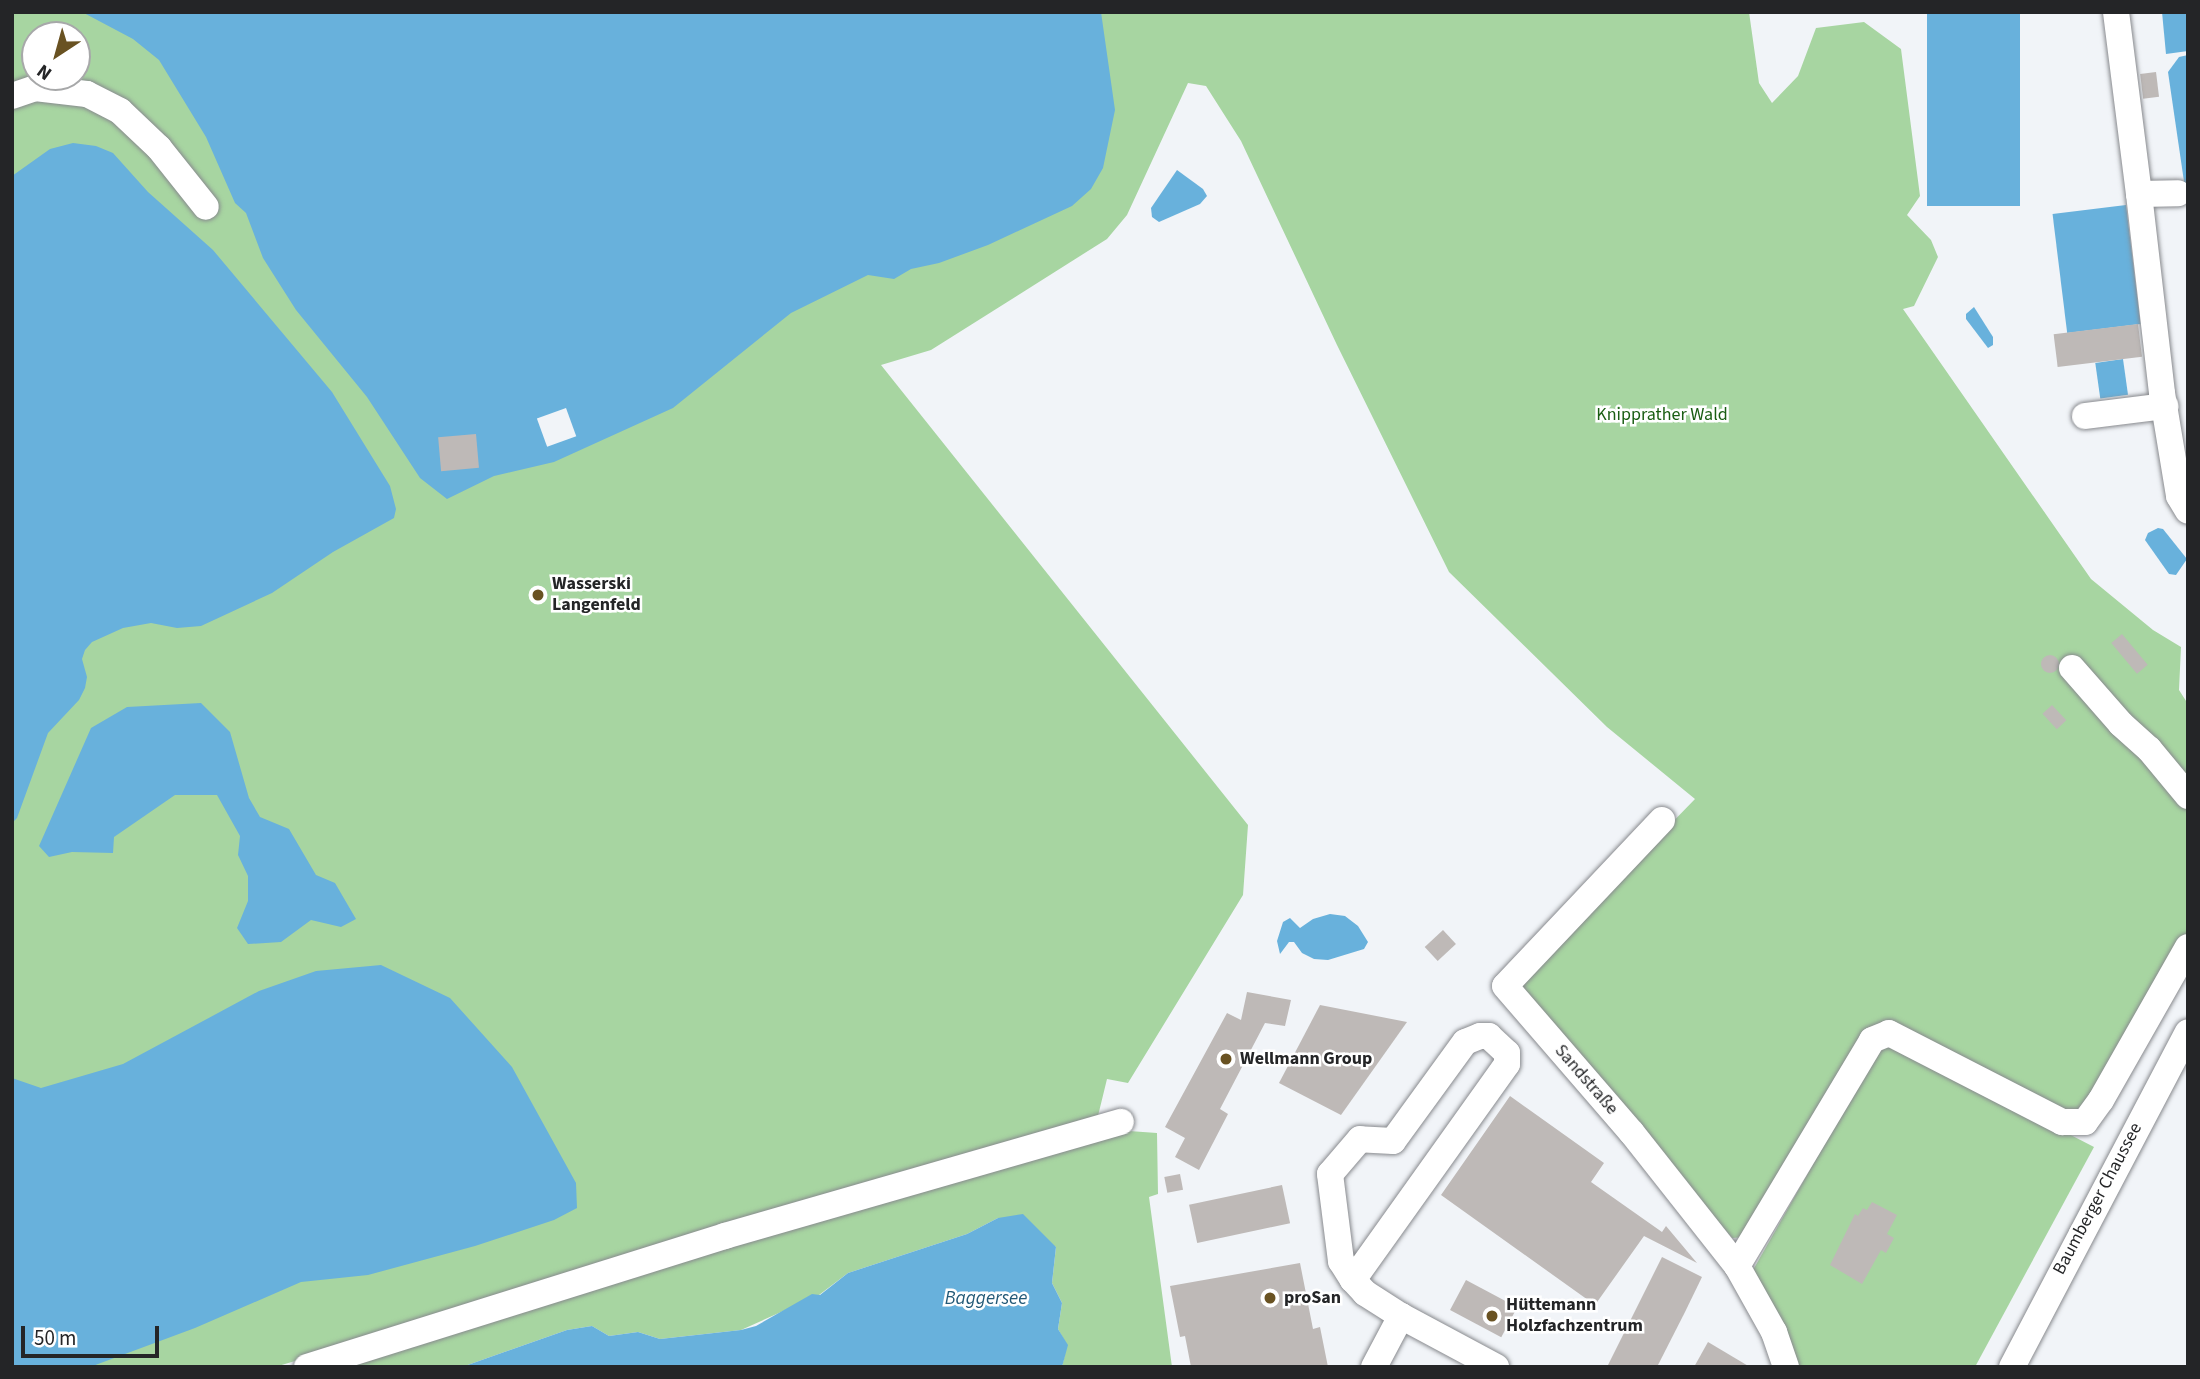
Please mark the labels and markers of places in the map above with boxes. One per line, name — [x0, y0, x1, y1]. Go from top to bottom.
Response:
place label: Wasserski Langenfeld — [552, 574, 641, 616]
marker: Wasserski Langenfeld — [530, 587, 546, 603]
place label: Wellmann Group — [1240, 1048, 1372, 1070]
marker: Wellmann Group — [1218, 1051, 1234, 1067]
place label: proSan — [1284, 1287, 1341, 1309]
marker: proSan — [1262, 1290, 1278, 1306]
place label: Hüttemann Holzfachzentrum — [1506, 1295, 1643, 1338]
marker: Hüttemann Holzfachzentrum — [1484, 1308, 1500, 1324]

